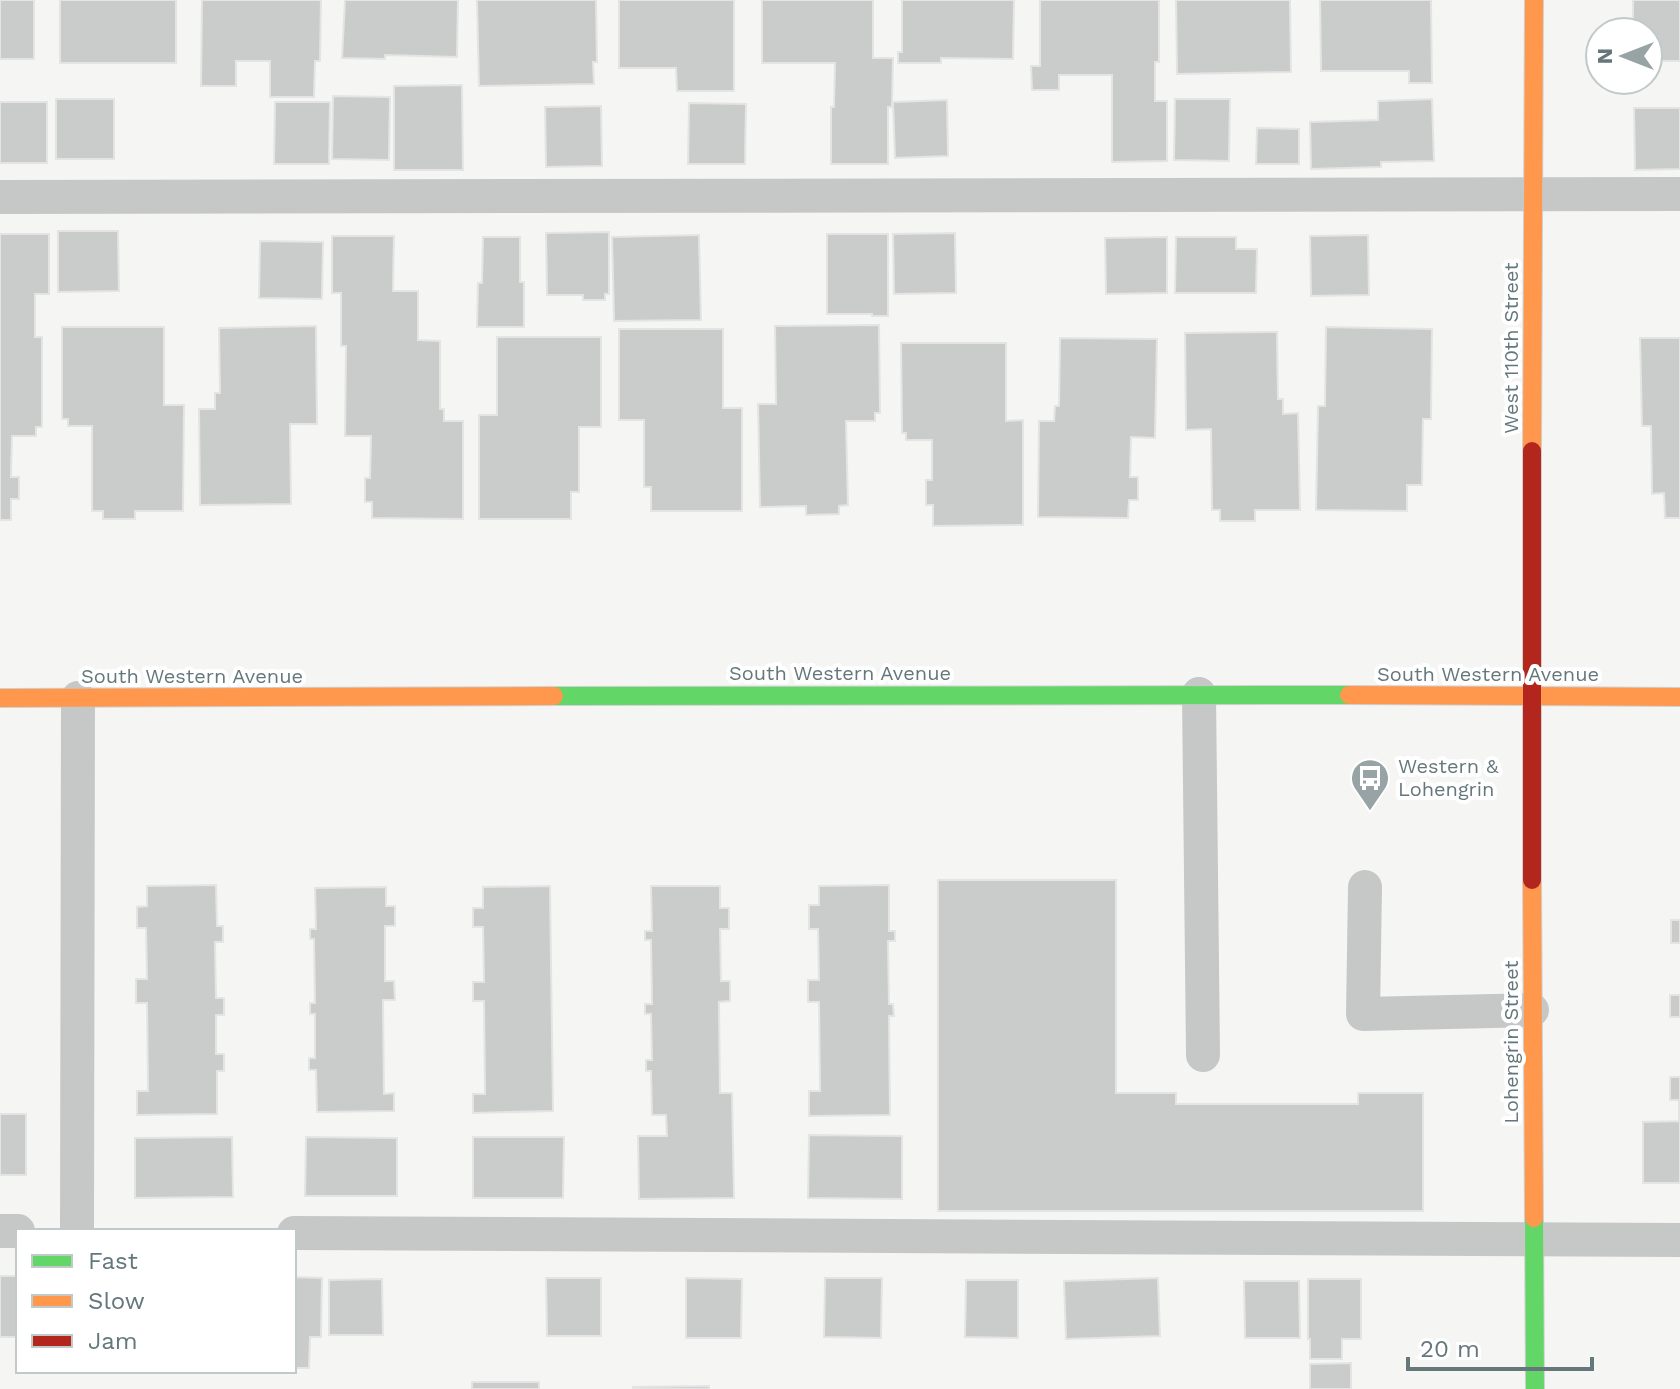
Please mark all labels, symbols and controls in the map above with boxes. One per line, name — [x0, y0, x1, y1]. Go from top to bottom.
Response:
north arrow — [1584, 16, 1664, 96]
text: N — [1592, 48, 1617, 64]
street label: West 110th Street — [1499, 262, 1523, 434]
street label: South Western Avenue — [729, 661, 951, 685]
street label: South Western Avenue — [1377, 662, 1599, 686]
street label: South Western Avenue — [81, 664, 303, 688]
place label: Western & Lohengrin — [1398, 754, 1499, 801]
bus stop icon: Western & Lohengrin — [1349, 757, 1391, 812]
street label: Lohengrin Street — [1499, 960, 1523, 1124]
legend — [16, 1229, 296, 1373]
text: Fast — [88, 1247, 138, 1275]
text: Slow — [88, 1287, 145, 1315]
scale bar — [1408, 1321, 1592, 1371]
text: Jam — [88, 1327, 138, 1355]
text: 20 m — [1420, 1335, 1480, 1363]

